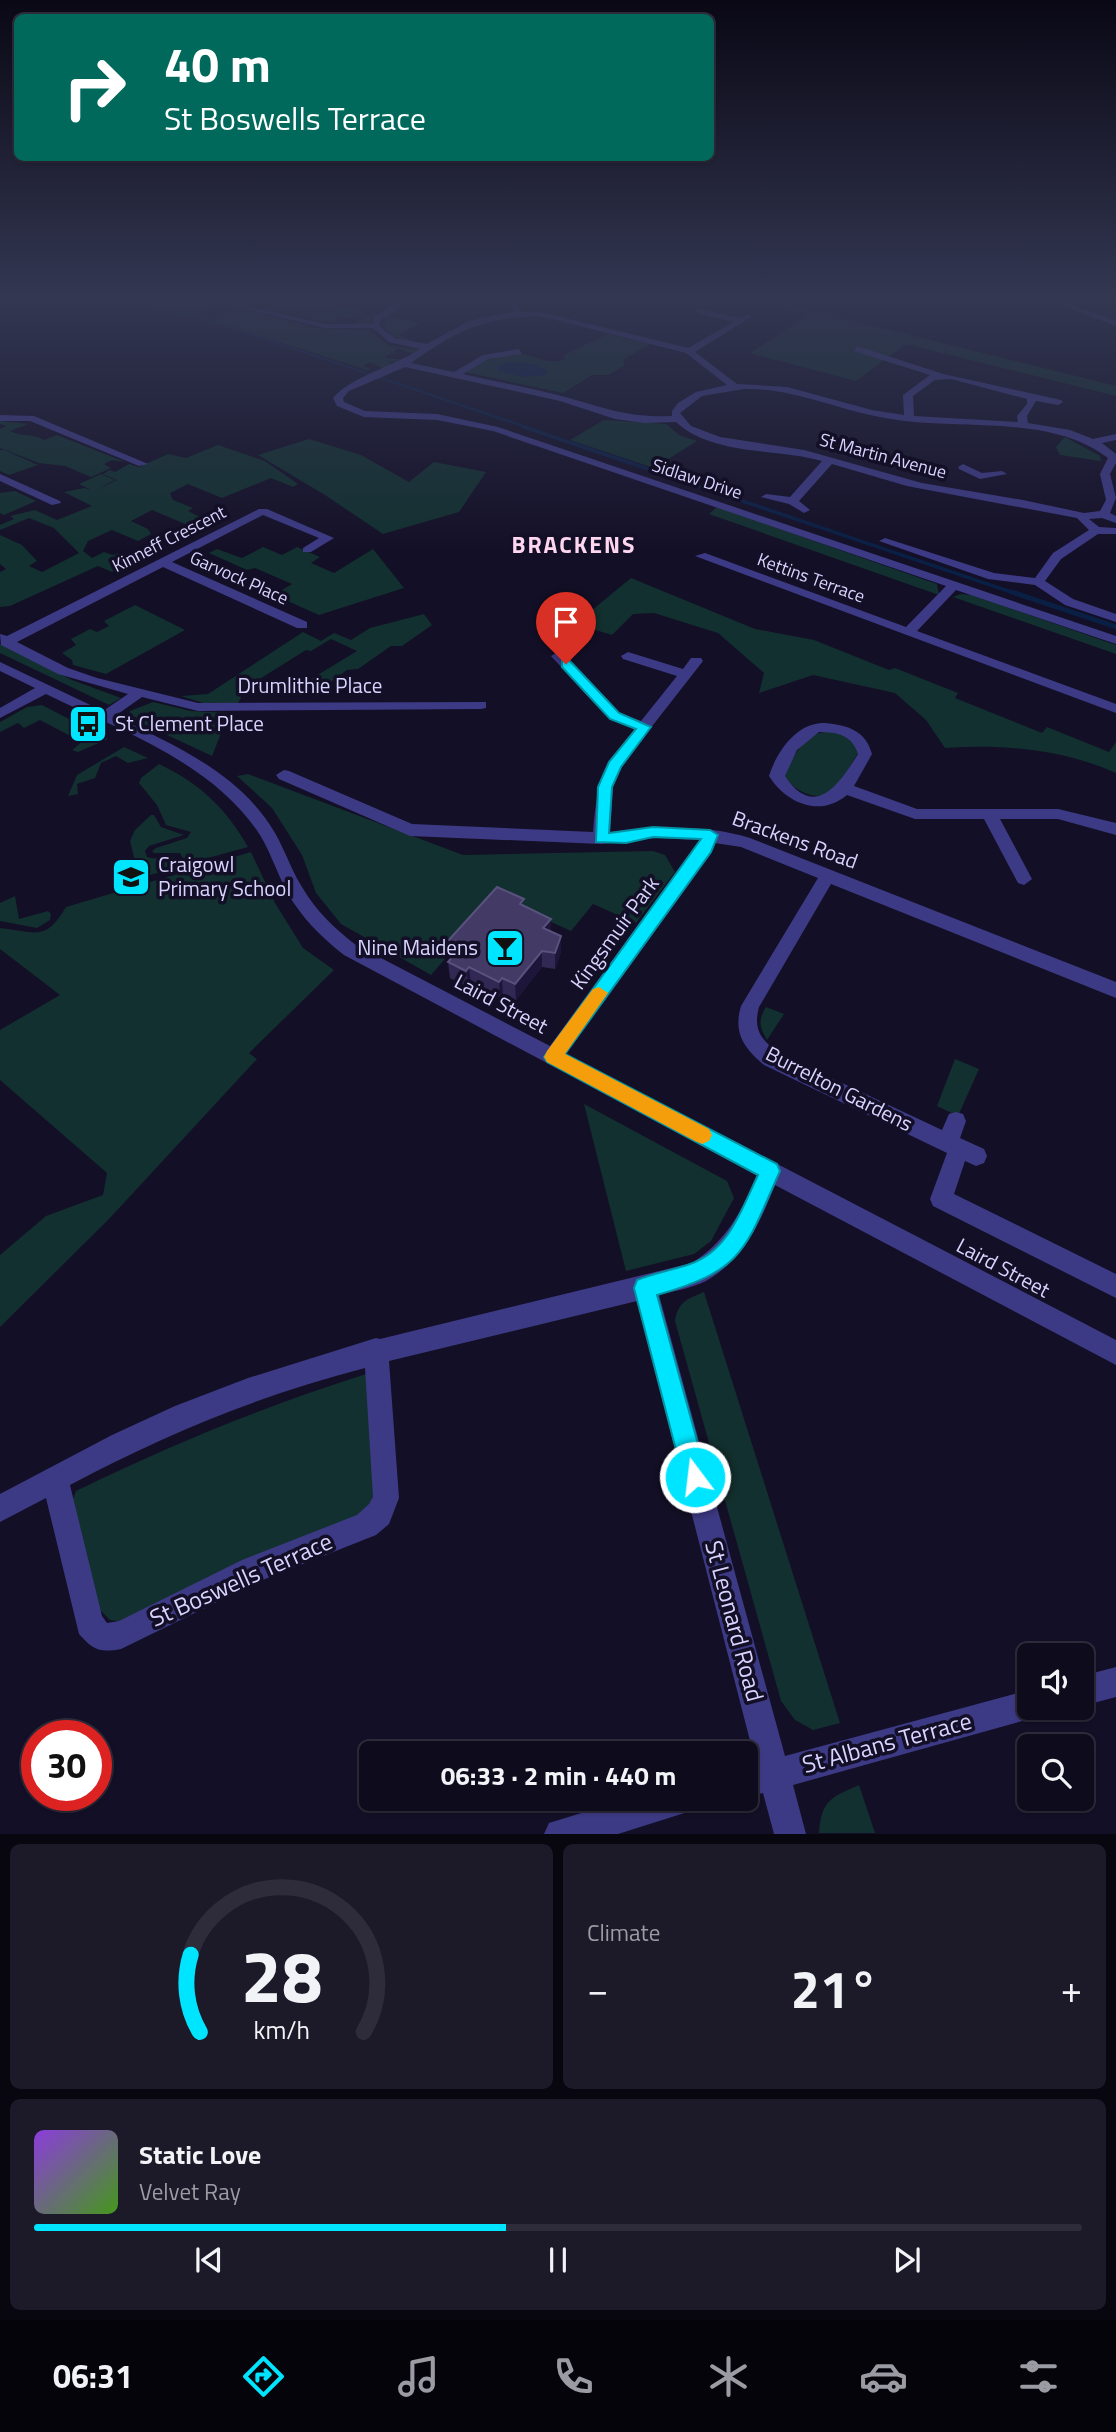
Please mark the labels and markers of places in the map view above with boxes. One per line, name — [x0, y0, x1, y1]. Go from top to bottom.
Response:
pin — [536, 592, 596, 664]
bus stop icon: St Clement Place — [67, 703, 109, 745]
place label: St Clement Place — [115, 707, 264, 739]
place label: Craigowl Primary School — [158, 848, 291, 904]
school or university icon: Craigowl Primary School — [110, 856, 152, 898]
bar icon: Nine Maidens — [484, 927, 526, 969]
place label: Nine Maidens — [357, 931, 478, 963]

